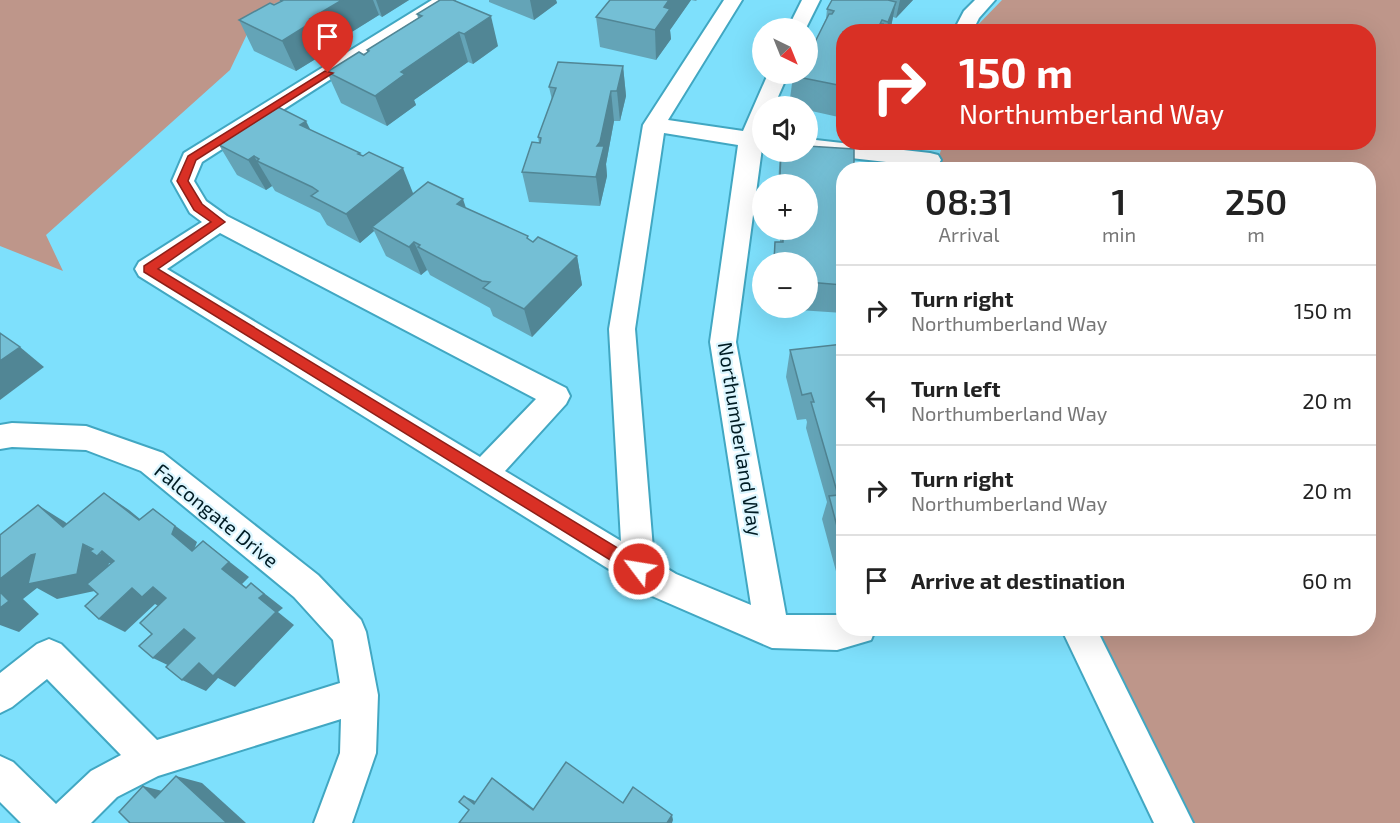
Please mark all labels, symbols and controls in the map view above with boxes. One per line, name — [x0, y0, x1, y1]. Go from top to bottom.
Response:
pin — [302, 11, 353, 73]
north arrow — [752, 18, 818, 84]
map controls — [752, 18, 818, 318]
icon: arrive — [311, 20, 344, 53]
text: 150 m — [959, 46, 1073, 96]
icon: right — [860, 48, 938, 126]
button: sound — [752, 96, 818, 162]
text: Northumberland Way — [959, 97, 1224, 129]
button: + — [752, 174, 818, 240]
text: 08:31 — [925, 179, 1013, 222]
text: 1 — [1112, 179, 1127, 222]
text: 250 — [1225, 179, 1287, 222]
text: Arrival — [939, 222, 999, 246]
text: min — [1102, 222, 1136, 246]
text: m — [1247, 222, 1265, 246]
button: − — [752, 252, 818, 318]
text: Turn right — [911, 285, 1013, 311]
icon: right — [860, 294, 893, 327]
text: 150 m — [1294, 297, 1352, 323]
text: Northumberland Way — [911, 311, 1107, 335]
street label: Northumberland Way — [714, 340, 768, 538]
text: Turn left — [911, 375, 1000, 401]
icon: left — [860, 384, 893, 417]
text: 20 m — [1302, 387, 1352, 413]
text: Northumberland Way — [911, 401, 1107, 425]
street label: Falcongate Drive — [150, 458, 284, 572]
text: Turn right — [911, 465, 1013, 491]
icon: right — [860, 474, 893, 507]
text: 20 m — [1302, 477, 1352, 503]
text: Northumberland Way — [911, 491, 1107, 515]
position arrow — [607, 537, 671, 601]
icon: arrive — [860, 564, 893, 597]
text: Arrive at destination — [911, 567, 1125, 593]
text: 60 m — [1302, 567, 1352, 593]

